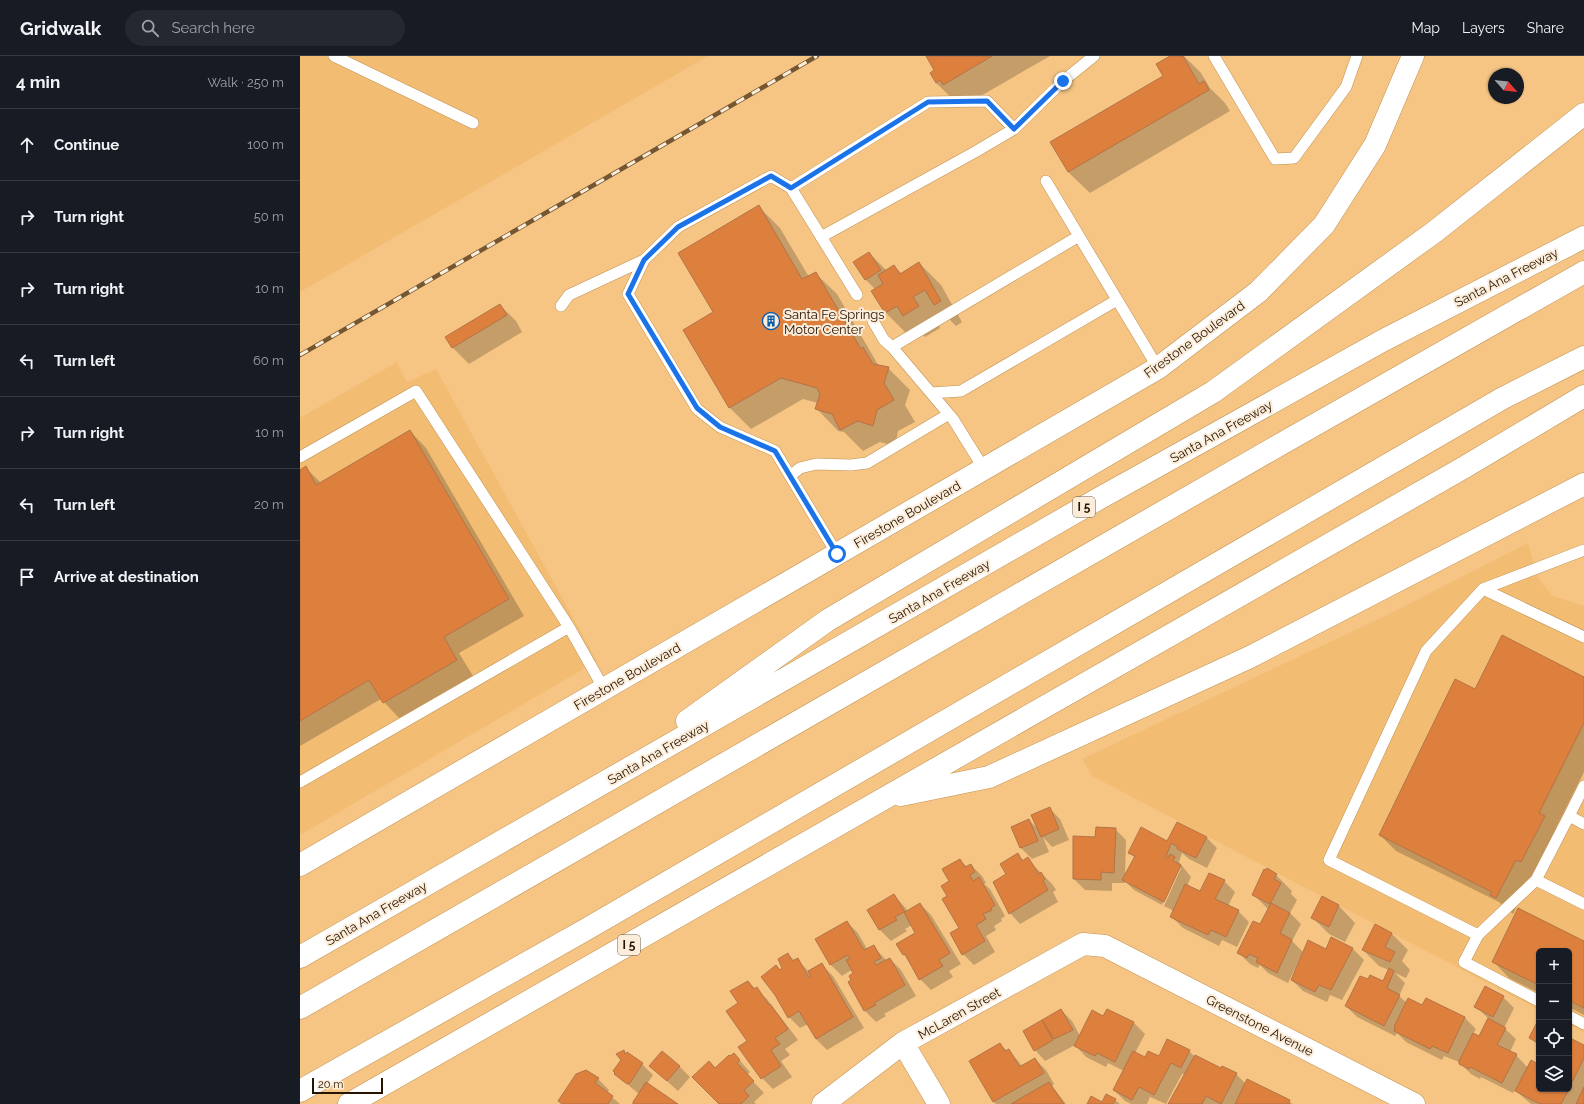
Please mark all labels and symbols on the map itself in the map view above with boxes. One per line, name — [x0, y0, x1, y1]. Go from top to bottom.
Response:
north arrow — [1488, 68, 1524, 104]
route end — [1054, 72, 1072, 90]
street label: Santa Ana Freeway — [1452, 245, 1561, 310]
street label: Firestone Boulevard — [1141, 298, 1248, 381]
place label: Santa Fe Springs Motor Center — [784, 307, 885, 337]
building icon: Santa Fe Springs Motor Center — [761, 311, 781, 331]
street label: Santa Ana Freeway — [1168, 397, 1275, 466]
street label: Firestone Boulevard — [851, 478, 963, 551]
road number: I 5 — [1073, 497, 1095, 517]
route start — [828, 545, 846, 563]
street label: Santa Ana Freeway — [886, 556, 993, 627]
street label: Firestone Boulevard — [571, 640, 683, 713]
street label: Santa Ana Freeway — [605, 717, 712, 788]
street label: Santa Ana Freeway — [323, 878, 430, 949]
road number: I 5 — [618, 935, 640, 955]
street label: McLaren Street — [915, 984, 1004, 1042]
street label: Greenstone Avenue — [1204, 992, 1316, 1059]
scale bar — [312, 1076, 383, 1095]

